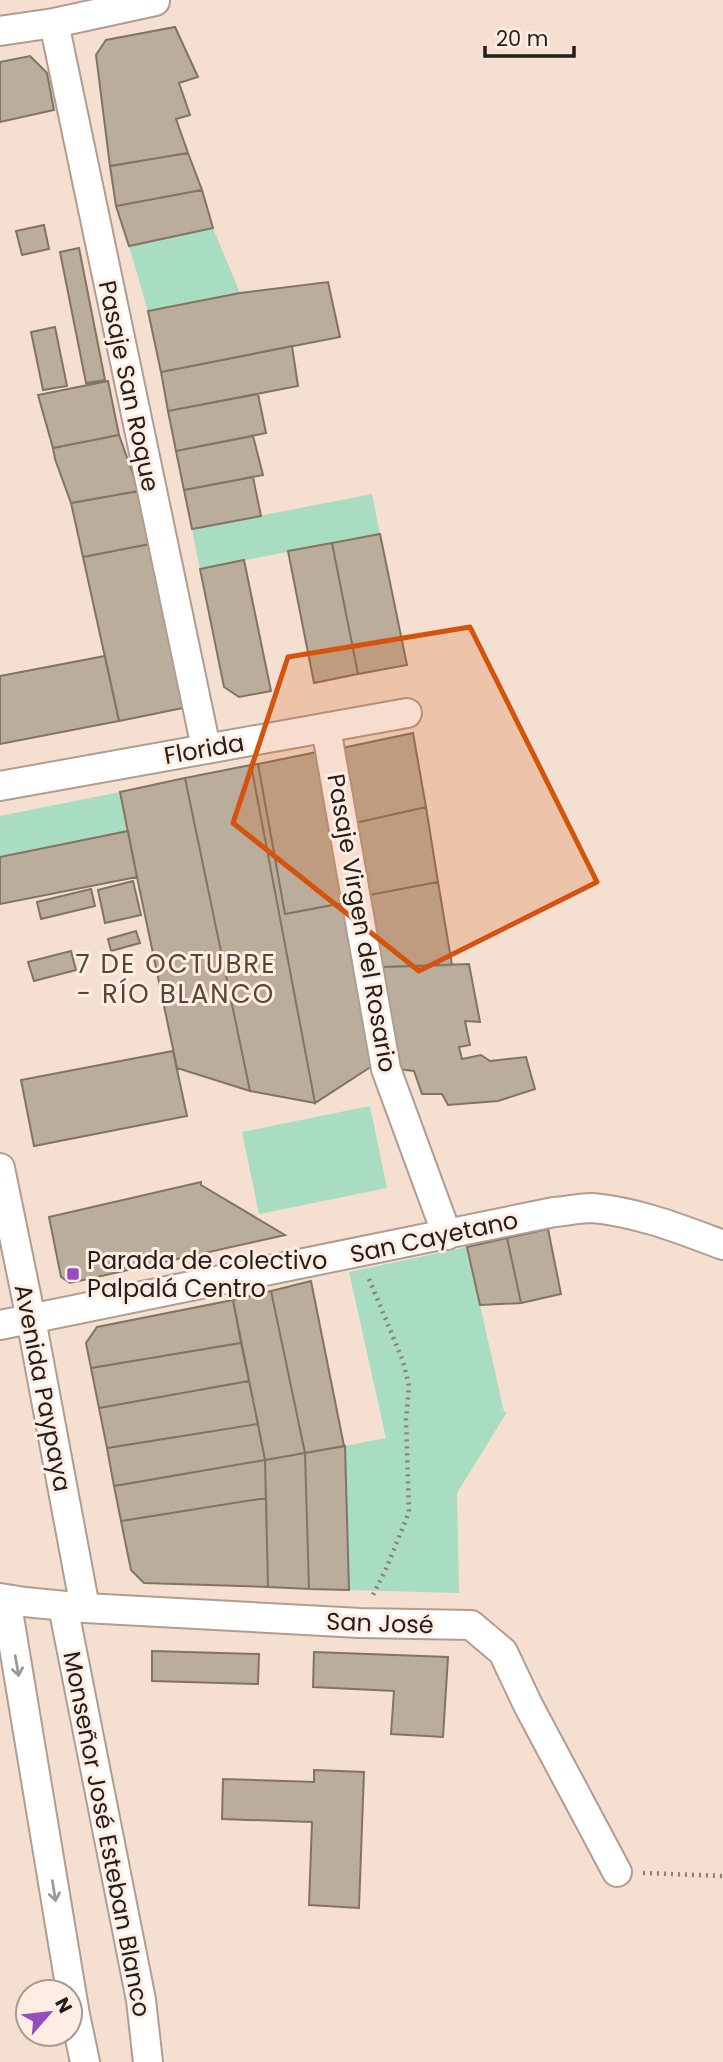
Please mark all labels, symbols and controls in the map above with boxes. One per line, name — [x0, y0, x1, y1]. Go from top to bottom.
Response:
scale bar — [485, 14, 574, 58]
text: 20 m — [496, 24, 549, 53]
street label: Pasaje San Roque — [91, 278, 167, 494]
street label: Florida — [161, 726, 247, 772]
street label: Pasaje Virgen del Rosario — [319, 771, 405, 1075]
district label: 7 DE OCTUBRE - RÍO BLANCO — [75, 946, 277, 1012]
street label: San Cayetano — [347, 1203, 521, 1271]
place label: Parada de colectivo Palpalá Centro — [87, 1244, 327, 1305]
marker: Parada de colectivo Palpalá Centro — [65, 1266, 81, 1282]
street label: Avenida Paypaya — [7, 1282, 79, 1494]
street label: San José — [326, 1605, 434, 1641]
street label: Monseñor José Esteban Blanco — [55, 1648, 159, 2020]
one-way arrow — [11, 1654, 24, 1677]
one-way arrow — [48, 1879, 61, 1902]
north arrow — [14, 1978, 84, 2048]
text: N — [48, 1993, 79, 2018]

